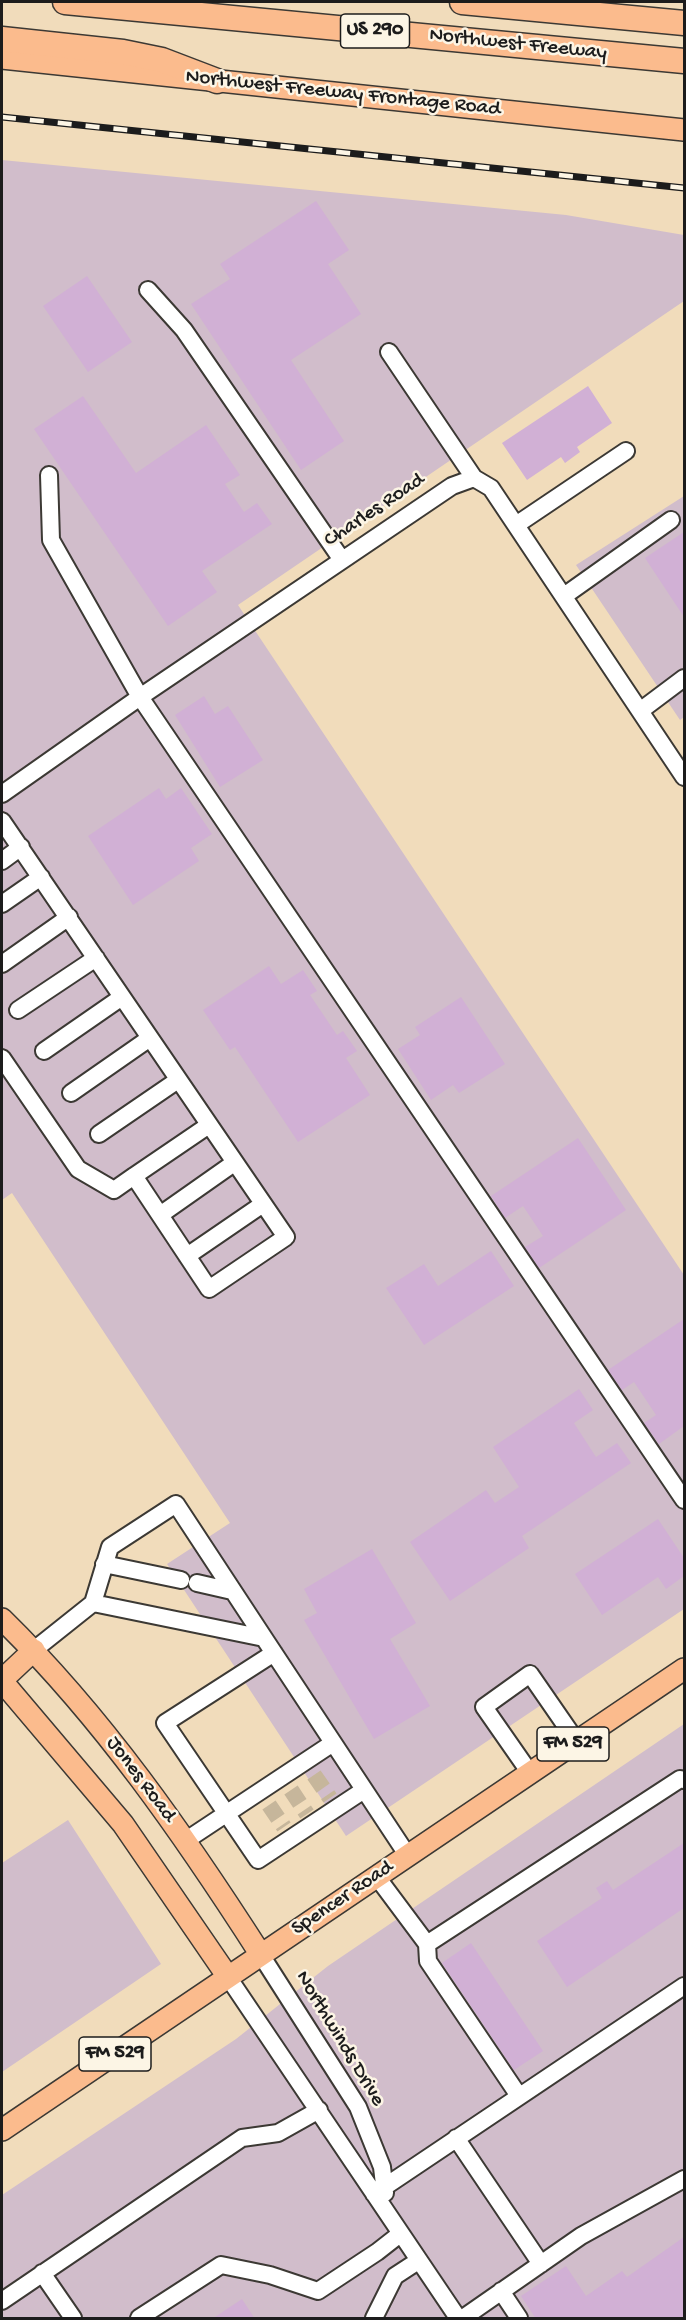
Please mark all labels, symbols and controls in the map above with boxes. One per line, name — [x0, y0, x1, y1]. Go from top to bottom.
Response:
road number: US 290 — [340, 14, 410, 48]
street label: Northwest Freeway — [428, 23, 608, 67]
street label: Northwest Freeway Frontage Road — [184, 65, 502, 123]
street label: Charles Road — [320, 468, 430, 554]
road number: FM 529 — [537, 1727, 609, 1761]
street label: Jones Road — [99, 1732, 181, 1828]
street label: Spencer Road — [287, 1856, 399, 1942]
street label: Northwinds Drive — [289, 1967, 389, 2111]
road number: FM 529 — [79, 2037, 151, 2071]

